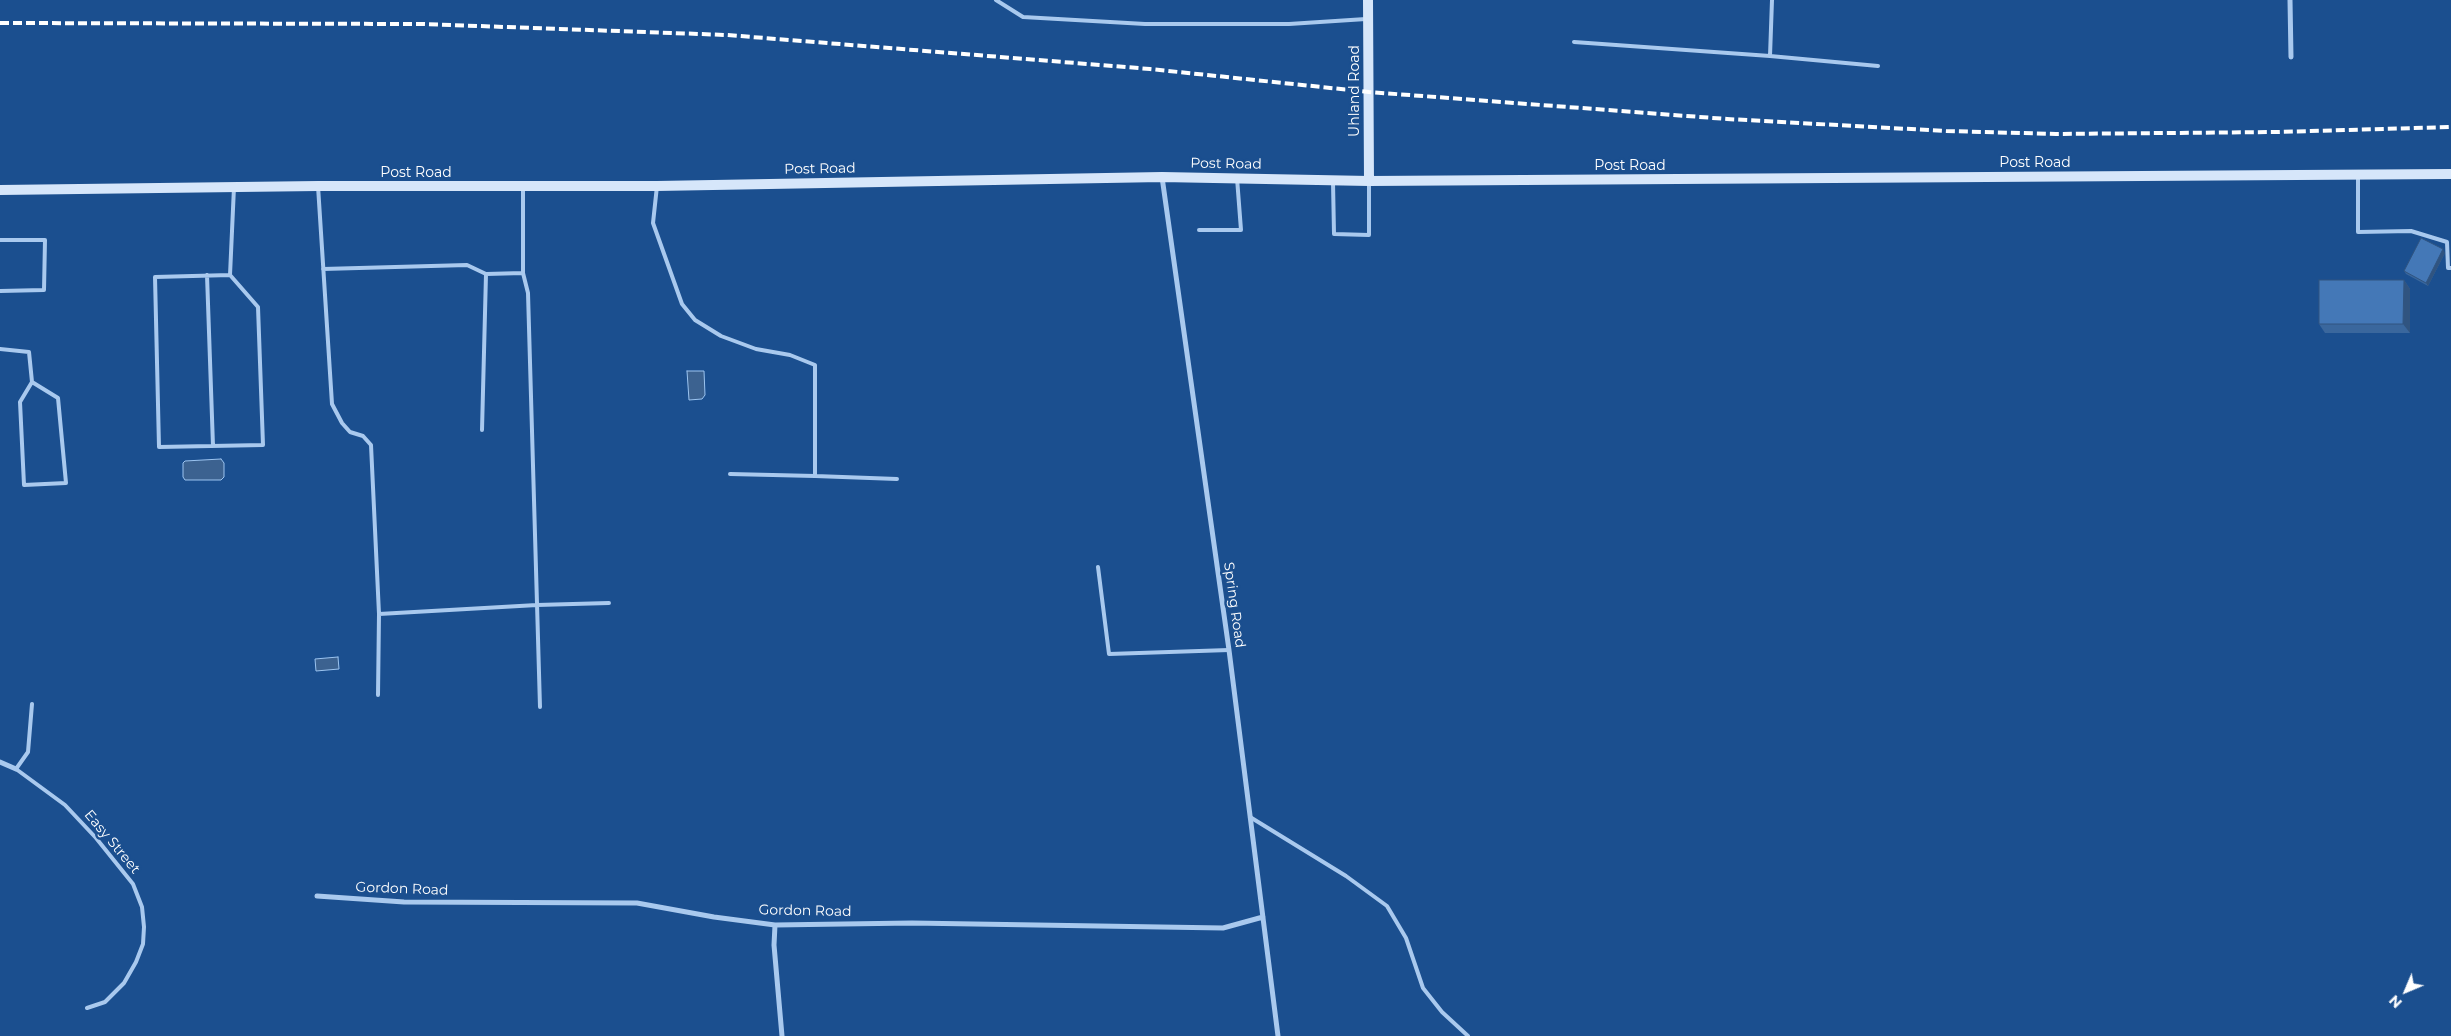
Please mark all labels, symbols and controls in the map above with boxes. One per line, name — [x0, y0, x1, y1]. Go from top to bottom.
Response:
street label: Uhland Road — [1347, 45, 1363, 137]
street label: Post Road — [1190, 155, 1262, 173]
street label: Post Road — [1999, 155, 2071, 171]
street label: Post Road — [1594, 158, 1666, 174]
street label: Post Road — [784, 160, 856, 178]
street label: Post Road — [380, 165, 452, 181]
street label: Spring Road — [1220, 561, 1248, 649]
street label: Easy Street — [81, 807, 143, 877]
street label: Gordon Road — [355, 879, 449, 899]
street label: Gordon Road — [758, 902, 852, 920]
north arrow — [2381, 966, 2431, 1016]
text: N — [2385, 991, 2406, 1012]

